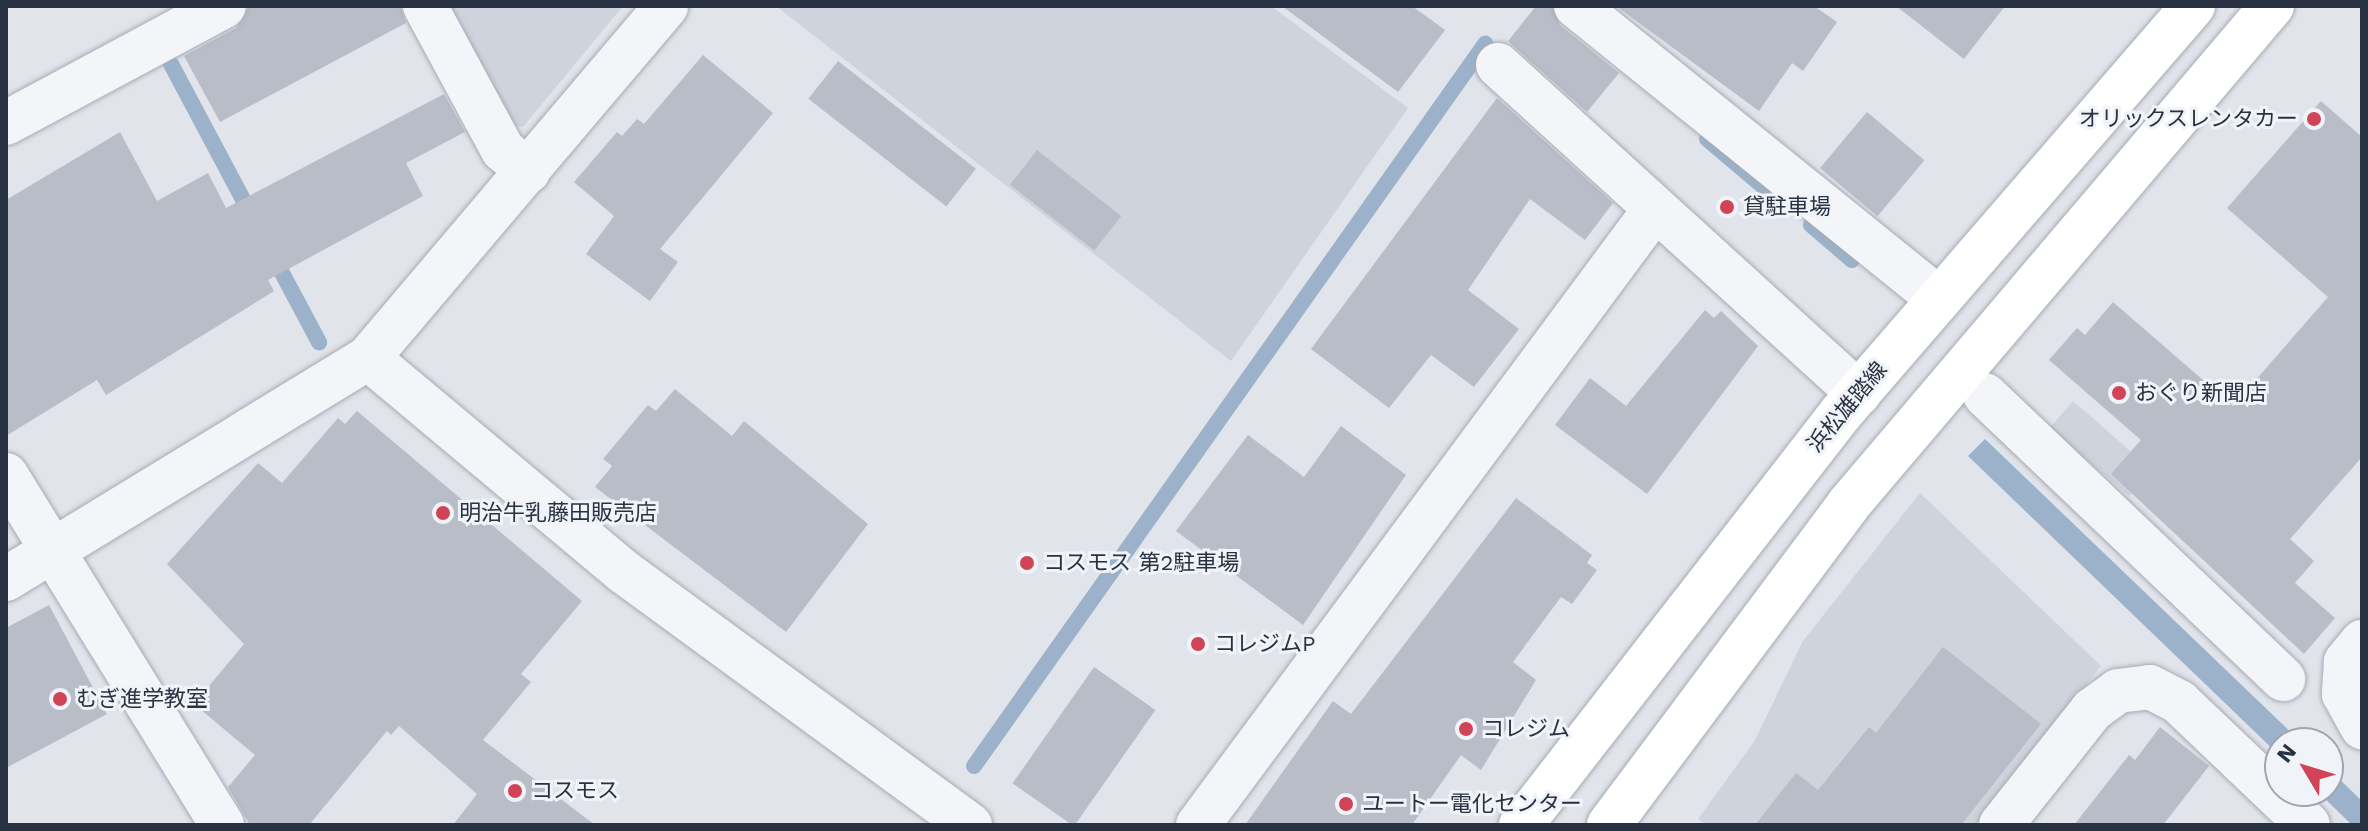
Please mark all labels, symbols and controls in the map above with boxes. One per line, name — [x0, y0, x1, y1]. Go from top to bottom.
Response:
place label: オリックスレンタカー — [2078, 106, 2298, 132]
marker: オリックスレンタカー — [2305, 110, 2323, 128]
place label: 貸駐車場 — [1743, 194, 1831, 220]
marker: 貸駐車場 — [1718, 198, 1736, 216]
street label: 浜松雄踏線 — [1802, 356, 1892, 458]
place label: おぐり新聞店 — [2135, 380, 2267, 406]
marker: おぐり新聞店 — [2110, 384, 2128, 402]
place label: 明治牛乳藤田販売店 — [459, 500, 657, 526]
marker: 明治牛乳藤田販売店 — [434, 504, 452, 522]
place label: コスモス 第2駐車場 — [1043, 550, 1239, 576]
marker: コスモス 第2駐車場 — [1018, 554, 1036, 572]
place label: コレジムP — [1214, 631, 1315, 657]
marker: コレジムP — [1189, 635, 1207, 653]
place label: むぎ進学教室 — [76, 686, 208, 712]
marker: むぎ進学教室 — [51, 690, 69, 708]
place label: コレジム — [1482, 716, 1570, 742]
marker: コレジム — [1457, 720, 1475, 738]
north arrow — [2264, 727, 2344, 807]
text: N — [2271, 739, 2301, 767]
place label: コスモス — [531, 778, 619, 804]
marker: コスモス — [506, 782, 524, 800]
place label: ユートー電化センター — [1362, 791, 1582, 817]
marker: ユートー電化センター — [1337, 795, 1355, 813]

